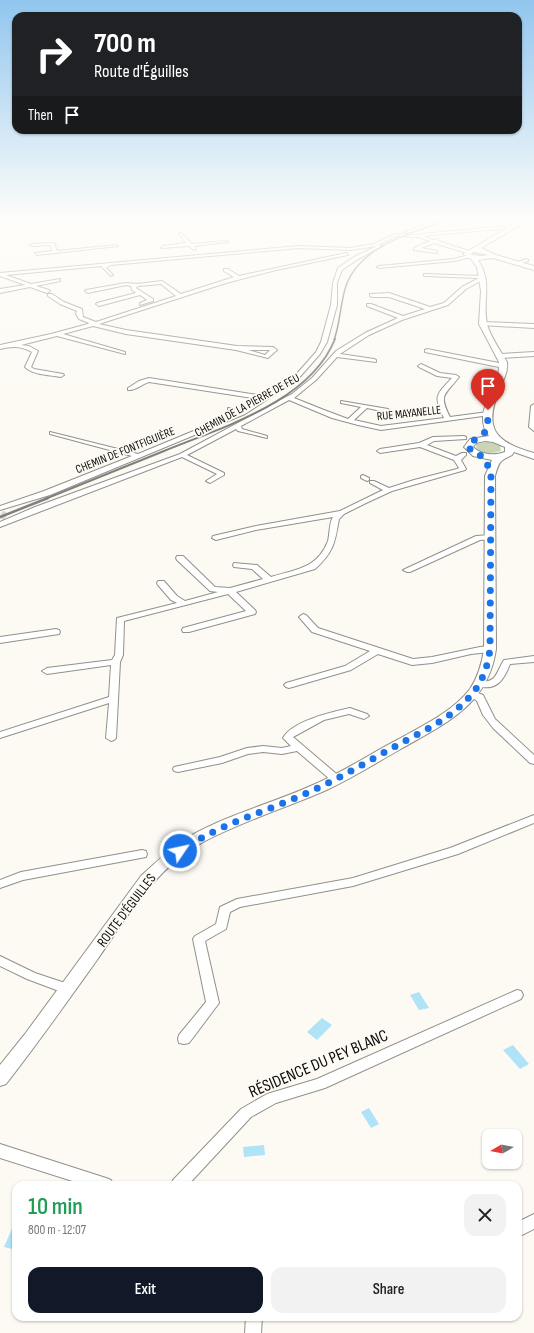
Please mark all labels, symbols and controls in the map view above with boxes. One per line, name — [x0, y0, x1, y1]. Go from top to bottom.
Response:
text: 700 m — [94, 27, 156, 60]
icon: right — [28, 28, 80, 80]
text: Route d'Éguilles — [94, 61, 189, 82]
icon: arrive — [61, 104, 83, 126]
text: Then — [28, 106, 53, 125]
pin — [471, 369, 505, 410]
street label: CHEMIN DE LA PIERRE DE FEU — [192, 370, 302, 440]
icon: arrive — [477, 375, 499, 397]
street label: RUE MAYANELLE — [376, 403, 442, 424]
street label: CHEMIN DE FONTFIGUIÈRE — [73, 424, 177, 477]
position arrow — [159, 830, 201, 872]
street label: ROUTE D'ÉGUILLES — [93, 870, 160, 950]
street label: RÉSIDENCE DU PEY BLANC — [246, 1026, 391, 1102]
north arrow — [482, 1129, 522, 1169]
map controls — [482, 1129, 522, 1169]
text: 10 min — [28, 1192, 83, 1221]
button: close — [464, 1194, 506, 1236]
text: 800 m · 12:07 — [28, 1222, 86, 1238]
button: Exit — [28, 1267, 263, 1313]
button: Share — [271, 1267, 506, 1313]

